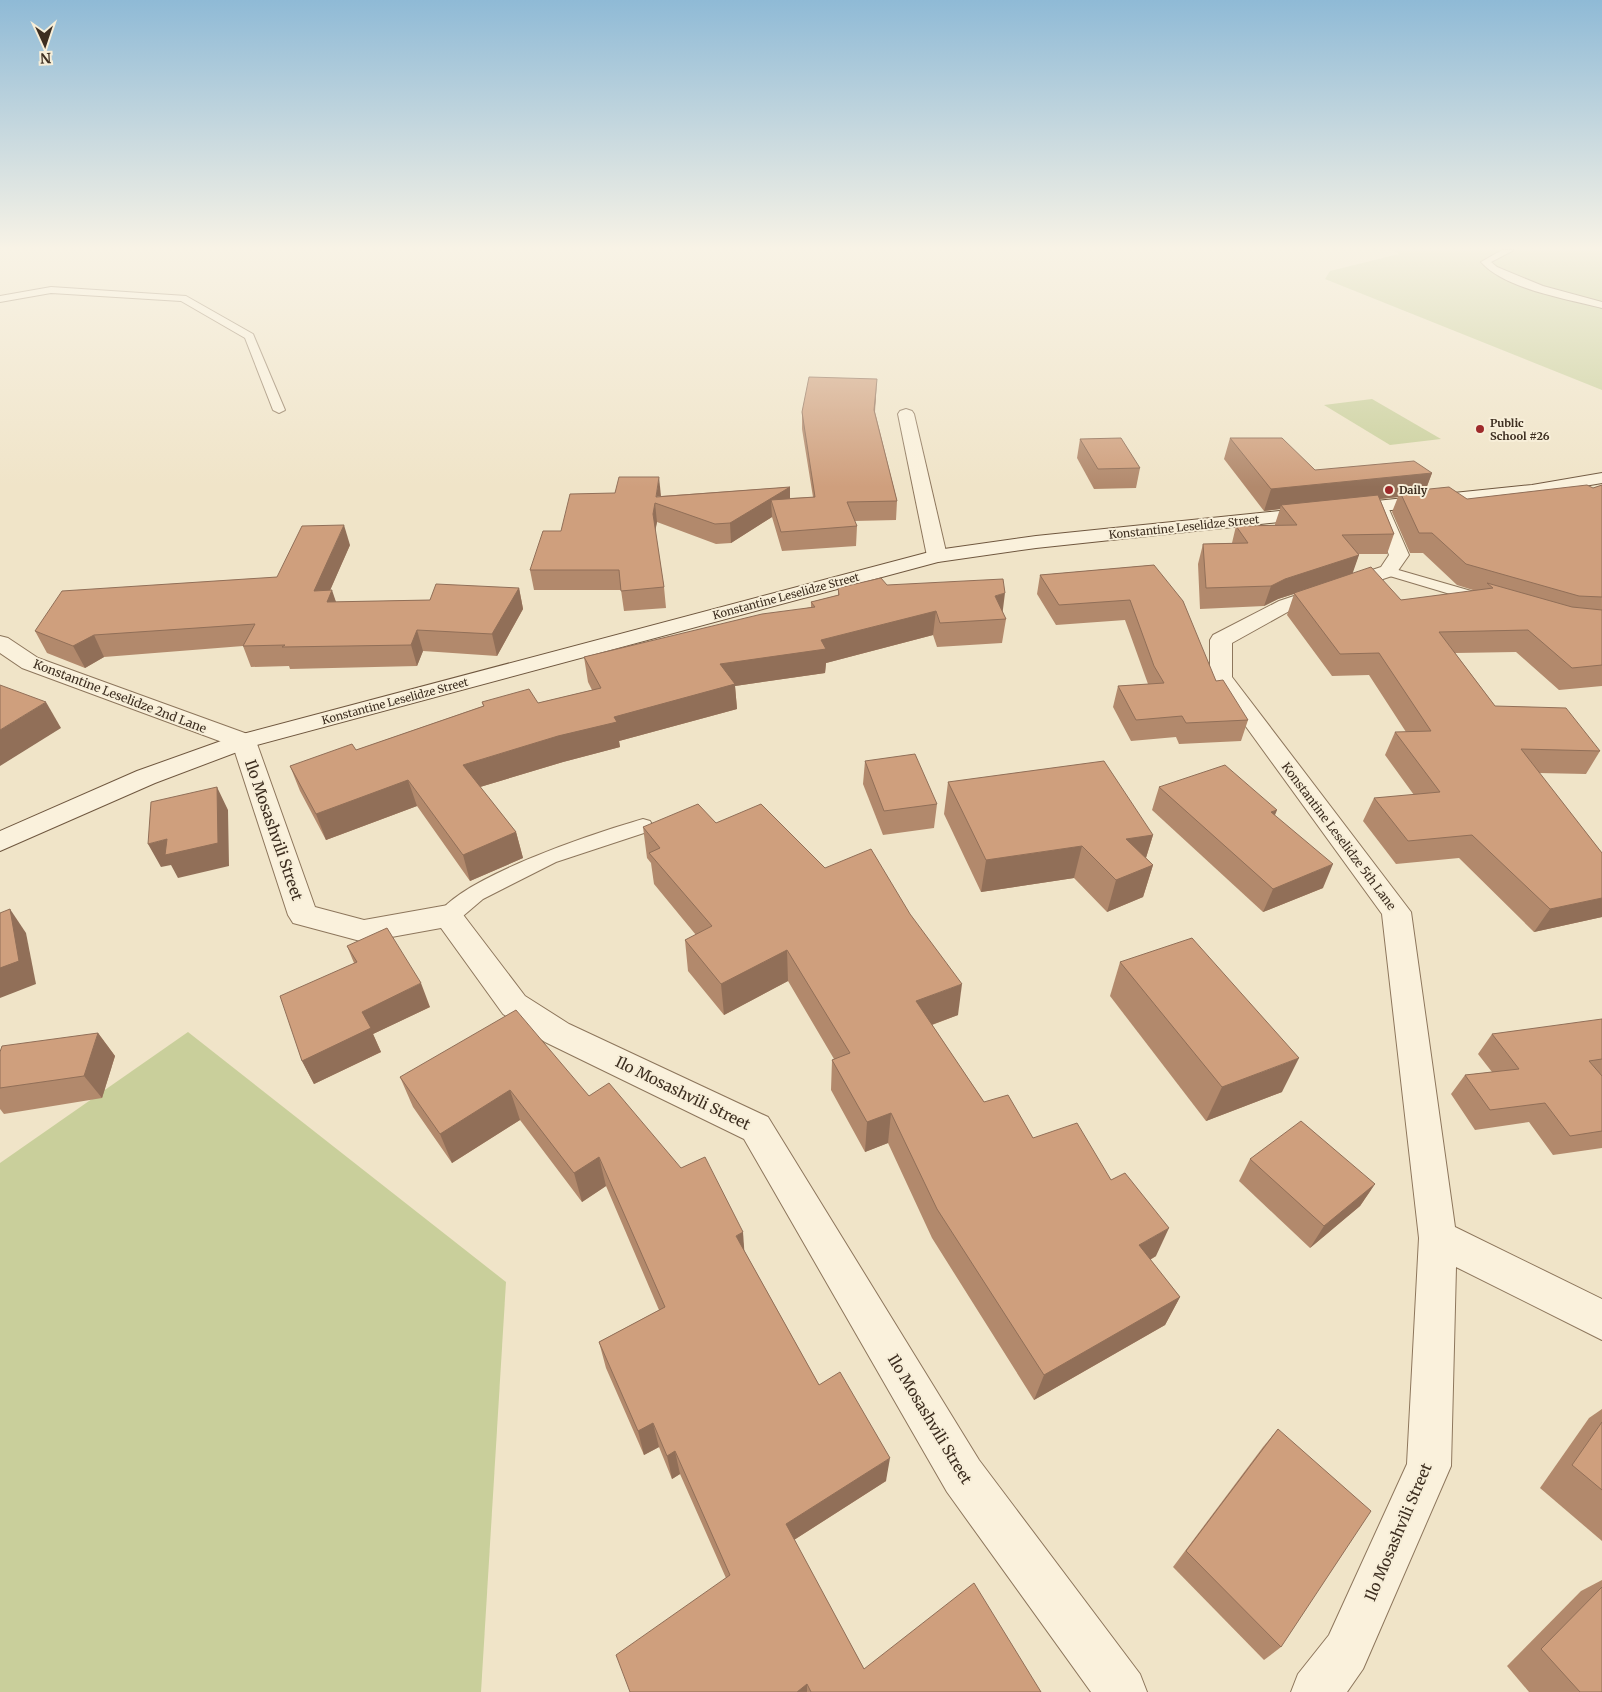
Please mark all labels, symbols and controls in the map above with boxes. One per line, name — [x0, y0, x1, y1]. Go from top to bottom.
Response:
north arrow — [20, 20, 70, 70]
text: N — [40, 49, 52, 67]
place label: Public School #26 — [1490, 416, 1550, 443]
marker: Public School #26 — [1474, 423, 1486, 435]
place label: Daily — [1399, 483, 1428, 497]
marker: Daily — [1383, 484, 1395, 496]
street label: Konstantine Leselidze Street — [1108, 512, 1261, 542]
street label: Konstantine Leselidze Street — [711, 570, 861, 622]
street label: Konstantine Leselidze 2nd Lane — [31, 656, 209, 736]
street label: Konstantine Leselidze Street — [320, 675, 470, 727]
street label: Ilo Mosashvili Street — [241, 757, 307, 903]
street label: Konstantine Leselidze 5th Lane — [1279, 759, 1399, 913]
street label: Ilo Mosashvili Street — [612, 1052, 754, 1134]
street label: Ilo Mosashvili Street — [884, 1351, 976, 1487]
street label: Ilo Mosashvili Street — [1360, 1460, 1436, 1604]

